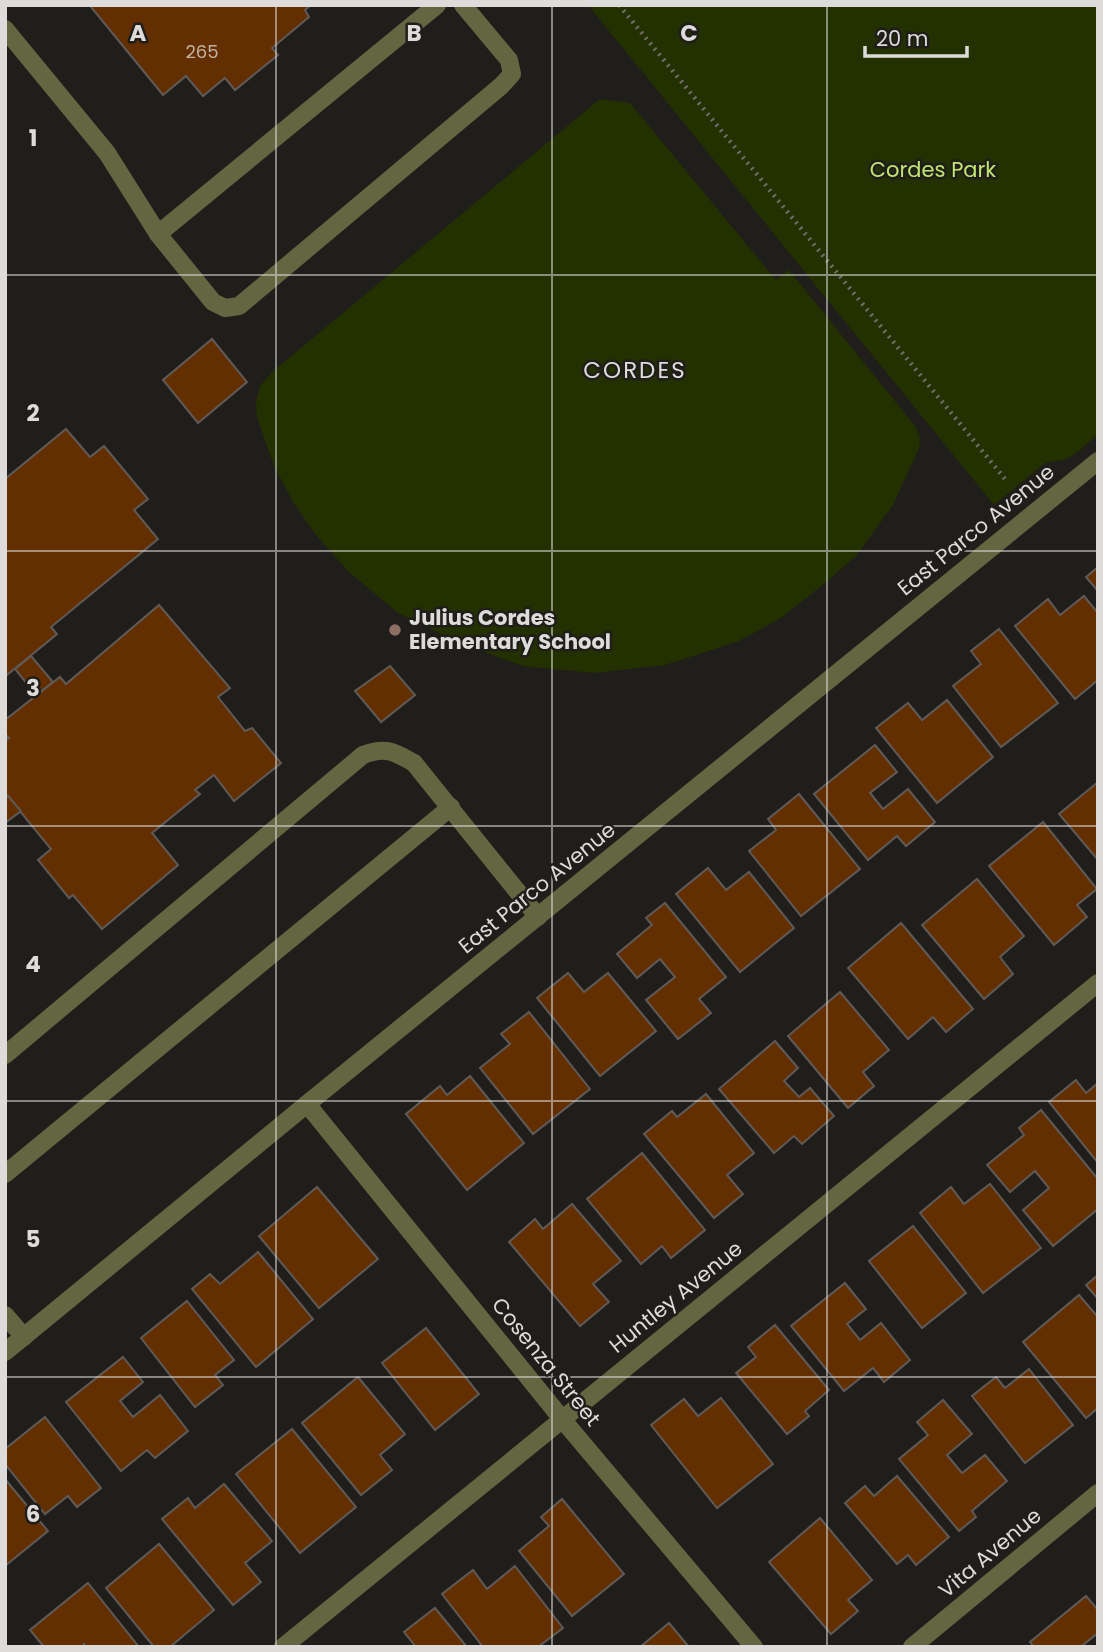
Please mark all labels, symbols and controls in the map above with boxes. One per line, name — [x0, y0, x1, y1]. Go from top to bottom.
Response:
scale bar — [865, 14, 967, 58]
text: A — [130, 17, 147, 49]
text: B — [406, 17, 422, 49]
text: C — [680, 17, 698, 49]
text: 20 m — [876, 24, 929, 53]
house number: 265 — [185, 39, 219, 64]
text: 1 — [29, 122, 37, 154]
park label: Cordes Park — [870, 155, 996, 184]
district label: CORDES — [583, 354, 687, 386]
text: 2 — [26, 397, 40, 429]
street label: East Parco Avenue — [891, 457, 1060, 602]
place label: Julius Cordes Elementary School — [409, 603, 611, 656]
marker: Julius Cordes Elementary School — [387, 622, 403, 638]
text: 3 — [26, 672, 40, 704]
street label: East Parco Avenue — [452, 815, 621, 960]
text: 4 — [25, 948, 41, 980]
text: 5 — [26, 1223, 40, 1255]
street label: Huntley Avenue — [603, 1234, 748, 1359]
street label: Cosenza Street — [485, 1291, 607, 1432]
text: 6 — [26, 1498, 40, 1530]
street label: Vita Avenue — [932, 1501, 1047, 1604]

